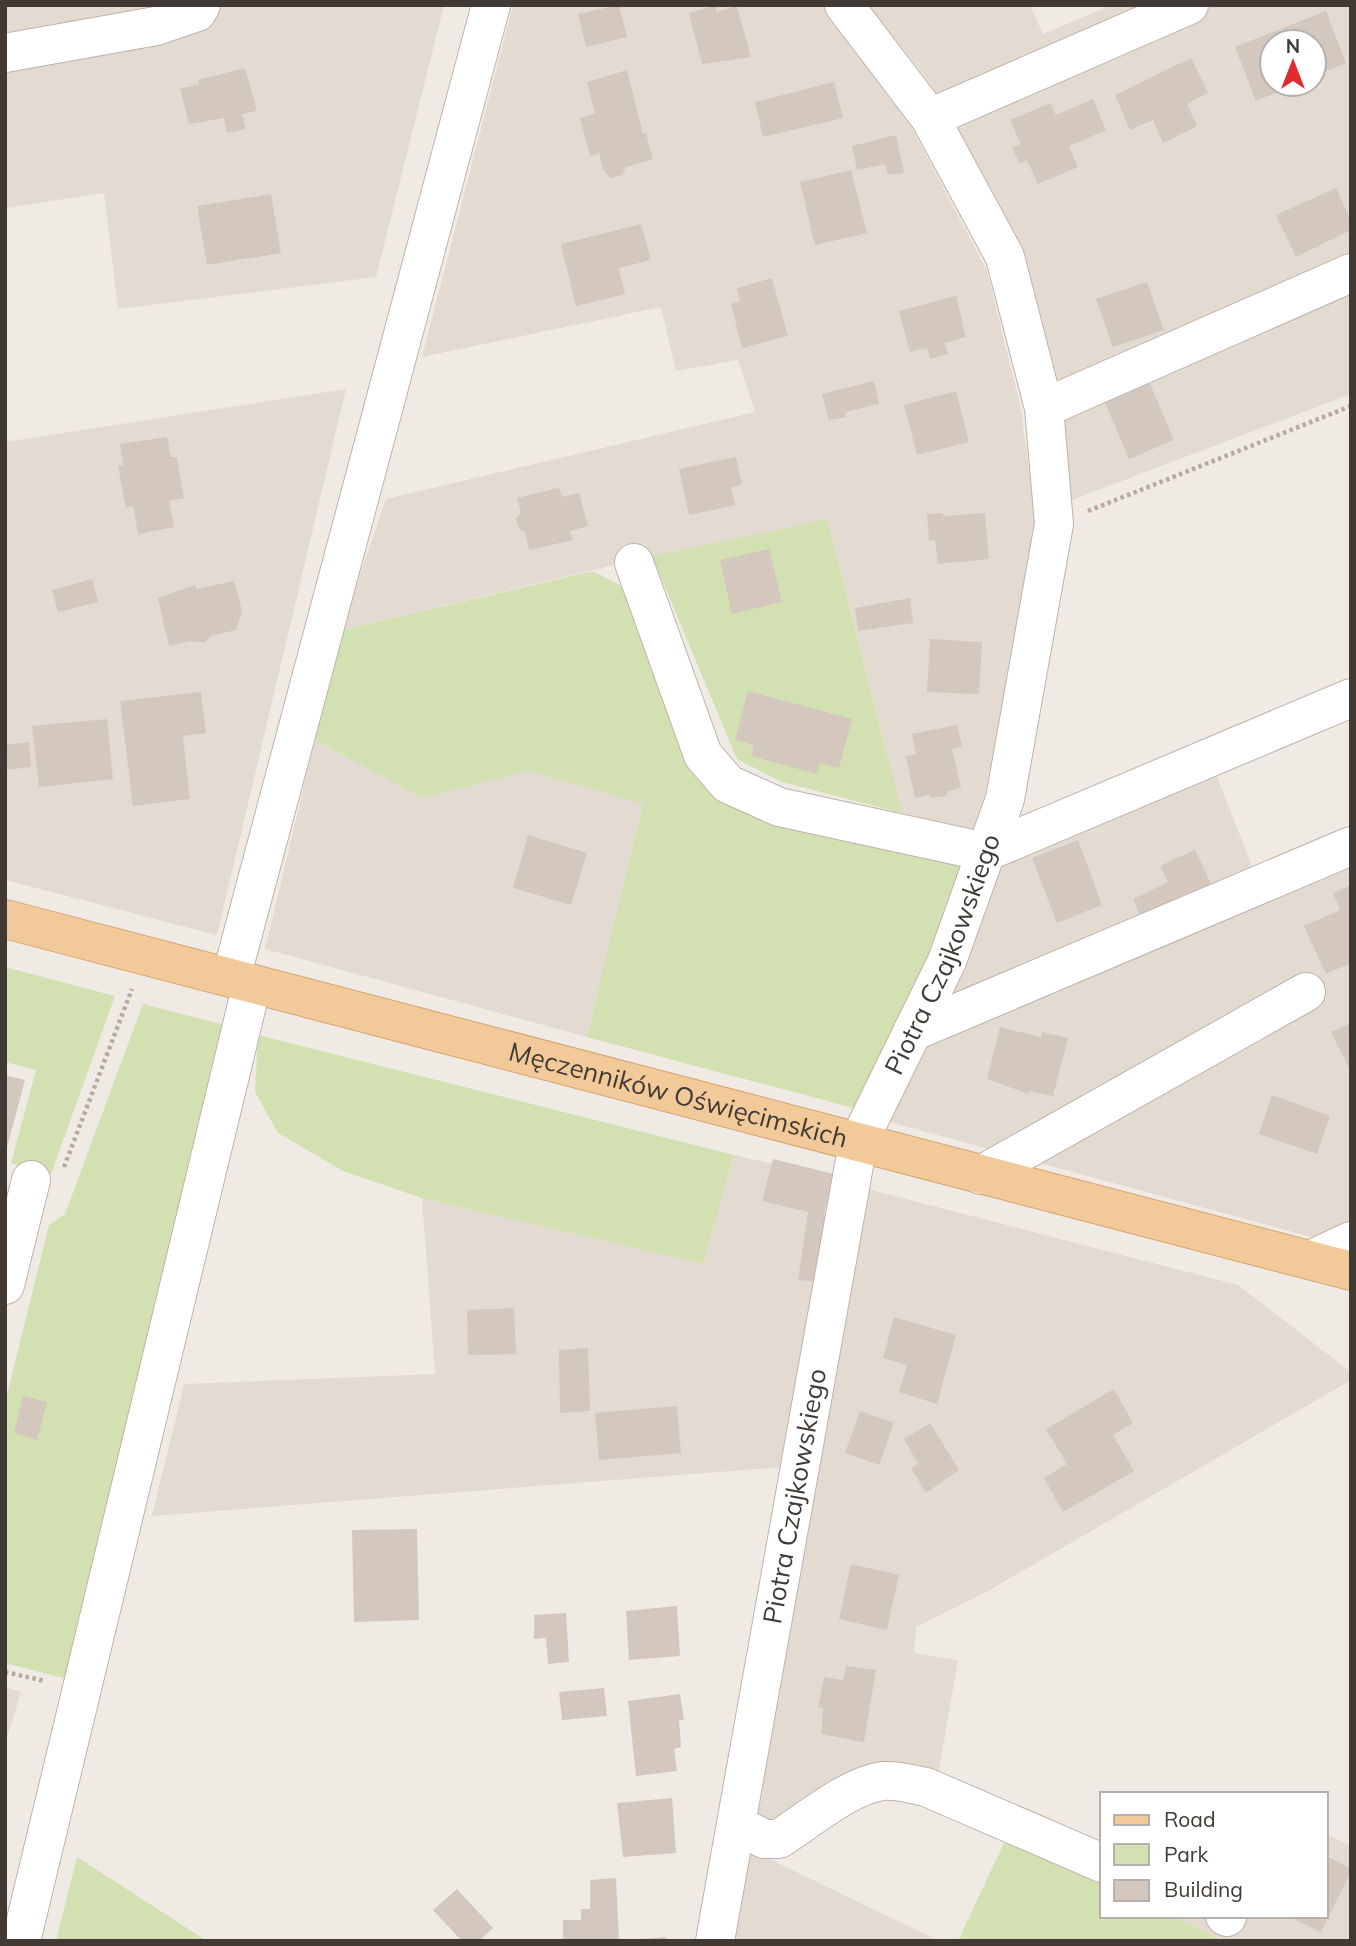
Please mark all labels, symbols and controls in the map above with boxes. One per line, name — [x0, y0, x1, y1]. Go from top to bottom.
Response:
north arrow — [1258, 28, 1328, 98]
text: N — [1286, 34, 1300, 58]
street label: Piotra Czajkowskiego — [877, 829, 1007, 1080]
street label: Męczenników Oświęcimskich — [506, 1035, 851, 1155]
street label: Piotra Czajkowskiego — [755, 1366, 833, 1626]
legend — [1100, 1792, 1328, 1918]
text: Road — [1164, 1806, 1215, 1832]
text: Park — [1164, 1841, 1208, 1867]
text: Building — [1164, 1876, 1243, 1902]

